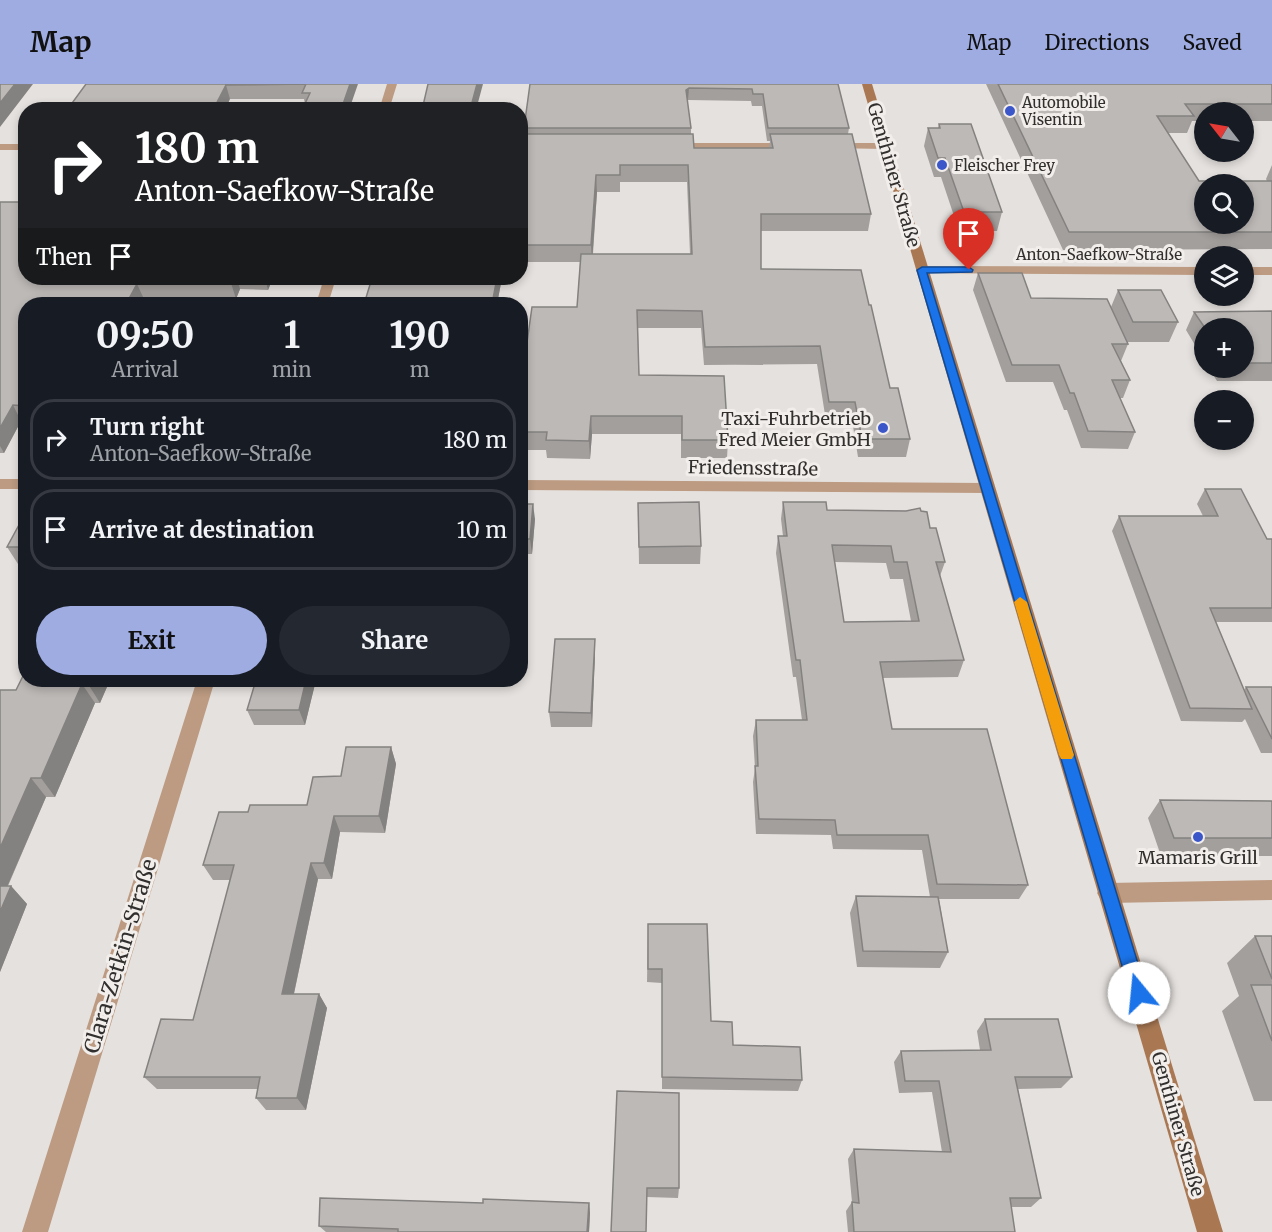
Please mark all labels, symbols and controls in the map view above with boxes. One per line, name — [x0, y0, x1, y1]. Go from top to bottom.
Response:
text: Map — [30, 24, 92, 60]
text: Map — [967, 29, 1011, 56]
text: Directions — [1044, 29, 1149, 56]
text: Saved — [1182, 29, 1242, 56]
place label: Automobile Visentin — [1021, 93, 1106, 129]
street label: Genthiner Straße — [862, 100, 926, 250]
north arrow — [1194, 102, 1254, 162]
map controls — [1194, 102, 1254, 450]
marker: Automobile Visentin — [1003, 104, 1017, 118]
text: 180 m — [135, 122, 259, 174]
icon: right — [36, 126, 114, 204]
place label: Fleischer Frey — [954, 156, 1055, 175]
marker: Fleischer Frey — [935, 158, 949, 172]
text: Anton-Saefkow-Straße — [135, 174, 434, 208]
button: search — [1194, 174, 1254, 234]
pin — [943, 208, 994, 270]
icon: arrive — [952, 217, 985, 250]
icon: arrive — [104, 240, 137, 273]
text: Then — [36, 243, 92, 271]
street label: Anton-Saefkow-Straße — [1015, 245, 1182, 264]
button: layers — [1194, 246, 1254, 306]
text: 09:50 — [96, 313, 194, 358]
text: 1 — [283, 313, 300, 358]
text: 190 — [389, 313, 450, 358]
button: + — [1194, 318, 1254, 378]
text: Arrival — [112, 357, 178, 382]
text: min — [272, 357, 312, 382]
text: m — [410, 357, 430, 382]
button: − — [1194, 390, 1254, 450]
place label: Taxi-Fuhrbetrieb Fred Meier GmbH — [718, 407, 871, 451]
text: Turn right — [90, 413, 204, 441]
marker: Taxi-Fuhrbetrieb Fred Meier GmbH — [876, 421, 890, 435]
icon: right — [39, 423, 72, 456]
text: 180 m — [443, 426, 507, 454]
text: Anton-Saefkow-Straße — [90, 441, 312, 466]
street label: Friedensstraße — [688, 455, 818, 481]
icon: arrive — [39, 513, 72, 546]
text: Arrive at destination — [90, 516, 314, 544]
text: 10 m — [457, 516, 507, 544]
button: Exit — [36, 606, 267, 675]
button: Share — [279, 606, 510, 675]
marker: Mamaris Grill — [1191, 830, 1205, 844]
place label: Mamaris Grill — [1138, 846, 1258, 869]
street label: Clara-Zetkin-Straße — [78, 855, 162, 1056]
position arrow — [1107, 961, 1171, 1025]
street label: Genthiner Straße — [1146, 1049, 1210, 1199]

